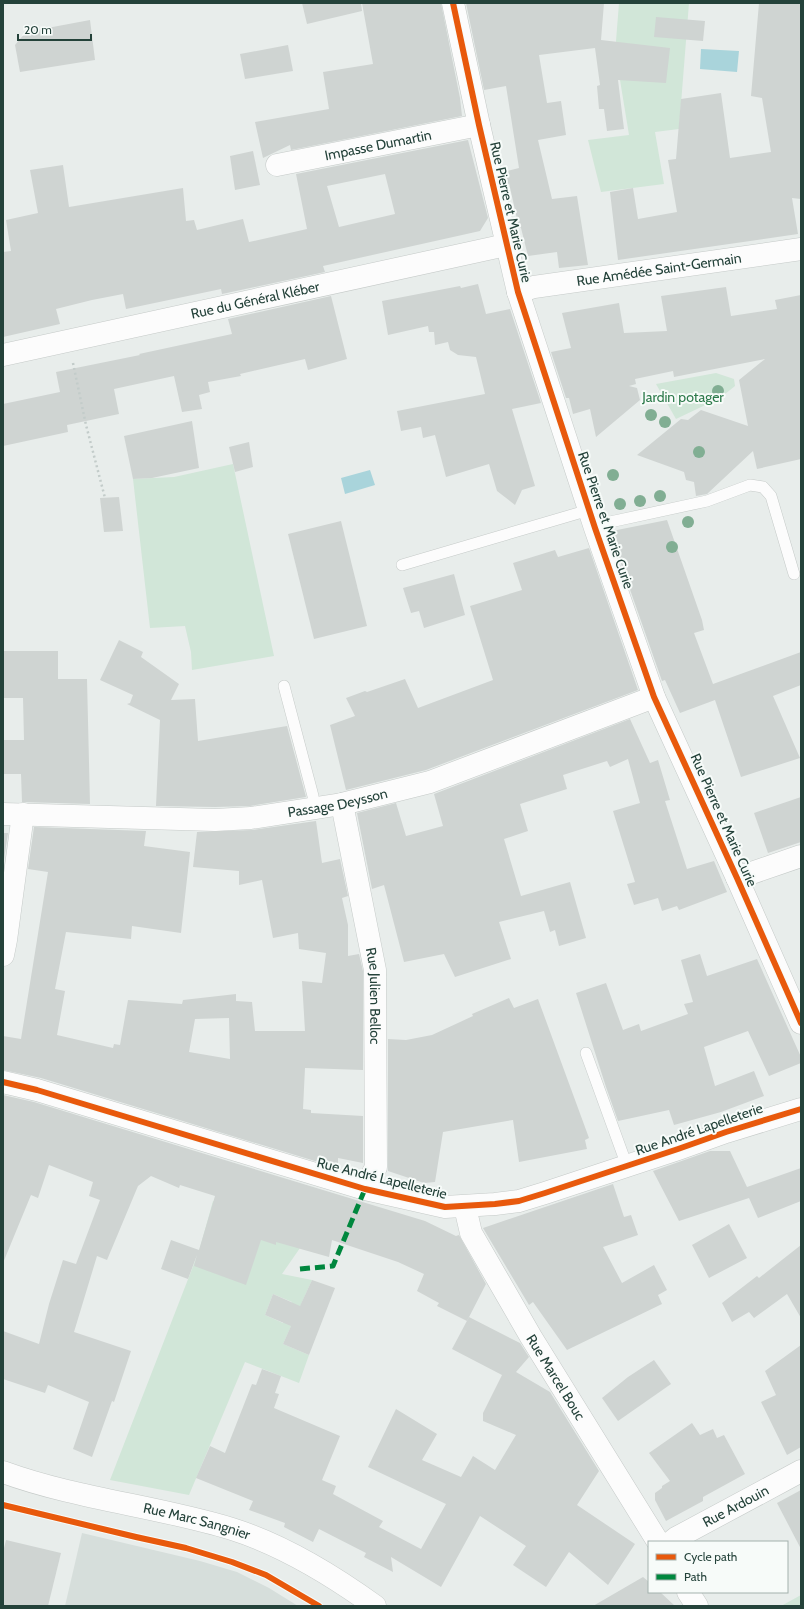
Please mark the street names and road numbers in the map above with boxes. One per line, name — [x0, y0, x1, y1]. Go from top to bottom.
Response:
street label: Impasse Dumartin — [323, 126, 433, 164]
street label: Rue Pierre et Marie Curie — [486, 140, 536, 284]
street label: Rue Amédée Saint-Germain — [575, 249, 743, 290]
street label: Rue du Général Kléber — [189, 277, 322, 323]
street label: Rue Pierre et Marie Curie — [574, 449, 638, 591]
street label: Rue Pierre et Marie Curie — [686, 751, 762, 889]
street label: Passage Deysson — [286, 784, 390, 821]
street label: Rue Julien Belloc — [362, 946, 384, 1044]
street label: Rue André Lapelleterie — [633, 1099, 765, 1159]
street label: Rue André Lapelleterie — [315, 1153, 449, 1203]
street label: Rue Marcel Bouc — [522, 1331, 589, 1424]
street label: Rue Ardouin — [699, 1481, 772, 1531]
street label: Rue Marc Sangnier — [142, 1499, 253, 1544]

